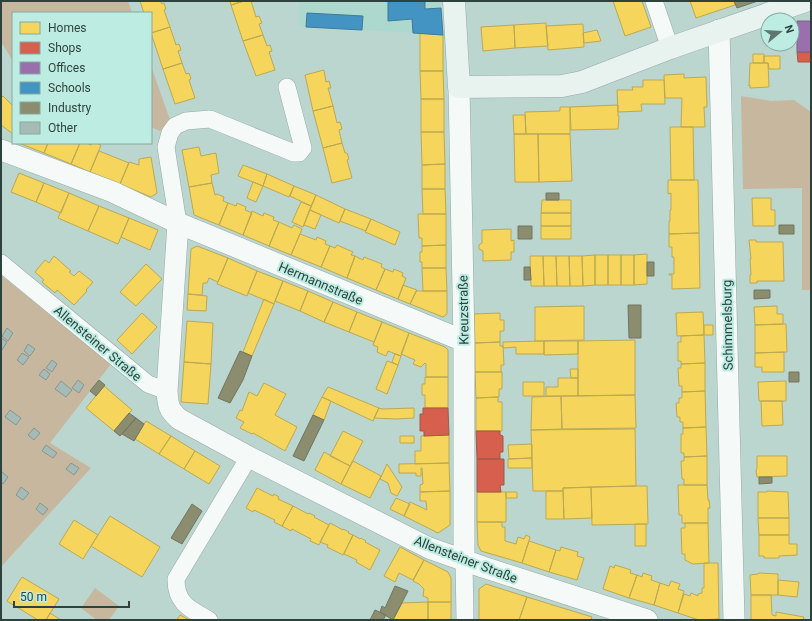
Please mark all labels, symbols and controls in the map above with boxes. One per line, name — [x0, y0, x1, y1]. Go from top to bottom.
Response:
legend — [12, 12, 152, 144]
north arrow — [760, 12, 800, 52]
text: Homes — [48, 21, 86, 35]
text: N — [782, 23, 796, 35]
text: Shops — [48, 41, 82, 55]
text: Offices — [48, 61, 85, 75]
text: Schools — [48, 81, 91, 95]
text: Industry — [48, 101, 92, 115]
text: Other — [48, 121, 77, 135]
street label: Hermannstraße — [276, 259, 365, 308]
street label: Kreuzstraße — [455, 275, 472, 345]
street label: Schimmelsburg — [719, 280, 736, 370]
street label: Allensteiner Straße — [51, 302, 144, 384]
street label: Allensteiner Straße — [412, 533, 520, 586]
scale bar — [14, 583, 129, 609]
text: 50 m — [20, 590, 47, 604]

